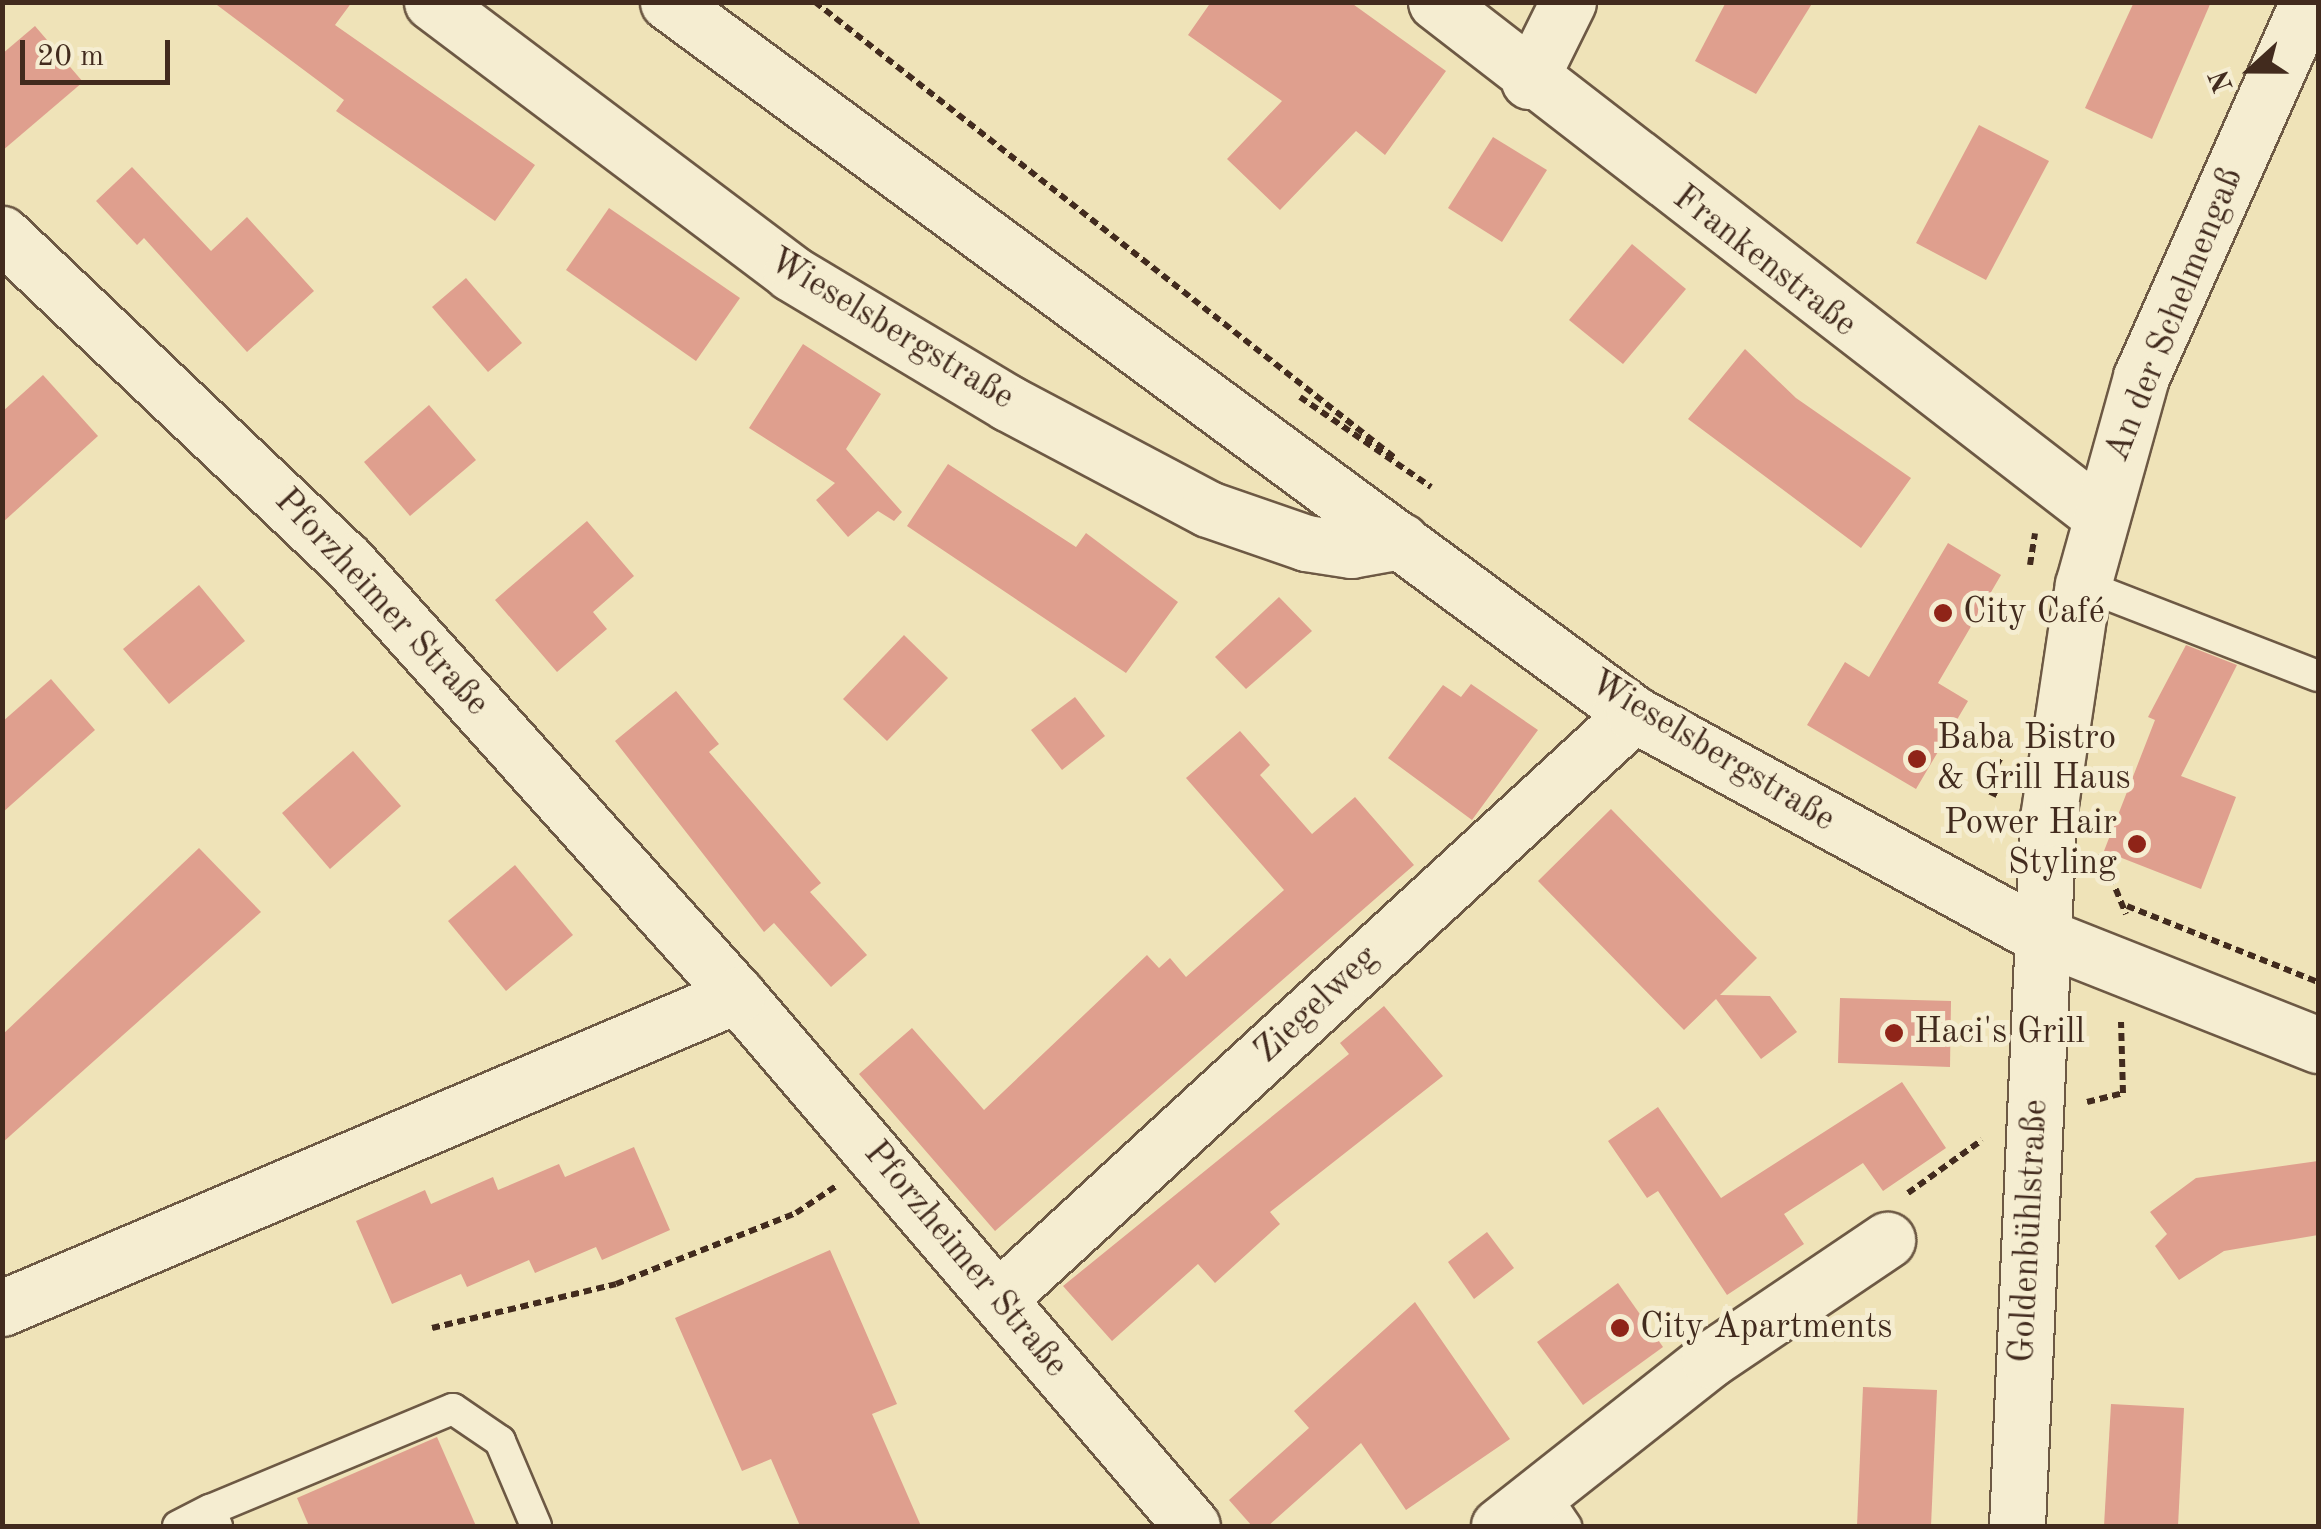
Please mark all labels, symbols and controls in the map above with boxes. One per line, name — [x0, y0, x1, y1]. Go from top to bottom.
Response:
scale bar — [25, 20, 175, 82]
north arrow — [2201, 20, 2301, 120]
text: 20 m — [37, 42, 104, 72]
text: N — [2206, 66, 2240, 96]
street label: An der Schelmengaß — [2097, 162, 2253, 468]
street label: Frankenstraße — [1664, 177, 1864, 347]
street label: Wieselsbergstraße — [761, 240, 1021, 420]
street label: Pforzheimer Straße — [265, 481, 497, 725]
place label: City Café — [1963, 592, 2105, 634]
marker: City Café — [1932, 602, 1954, 624]
street label: Wieselsbergstraße — [1582, 662, 1842, 842]
place label: Baba Bistro & Grill Haus — [1937, 718, 2131, 800]
marker: Baba Bistro & Grill Haus — [1906, 748, 1928, 770]
place label: Power Hair Styling — [1944, 803, 2117, 885]
marker: Power Hair Styling — [2126, 833, 2148, 855]
street label: Ziegelweg — [1247, 937, 1387, 1073]
place label: Haci's Grill — [1914, 1012, 2085, 1054]
marker: Haci's Grill — [1883, 1022, 1905, 1044]
street label: Goldenbühlstraße — [2002, 1098, 2058, 1364]
street label: Pforzheimer Straße — [854, 1133, 1076, 1387]
place label: City Apartments — [1640, 1307, 1892, 1349]
marker: City Apartments — [1609, 1317, 1631, 1339]

